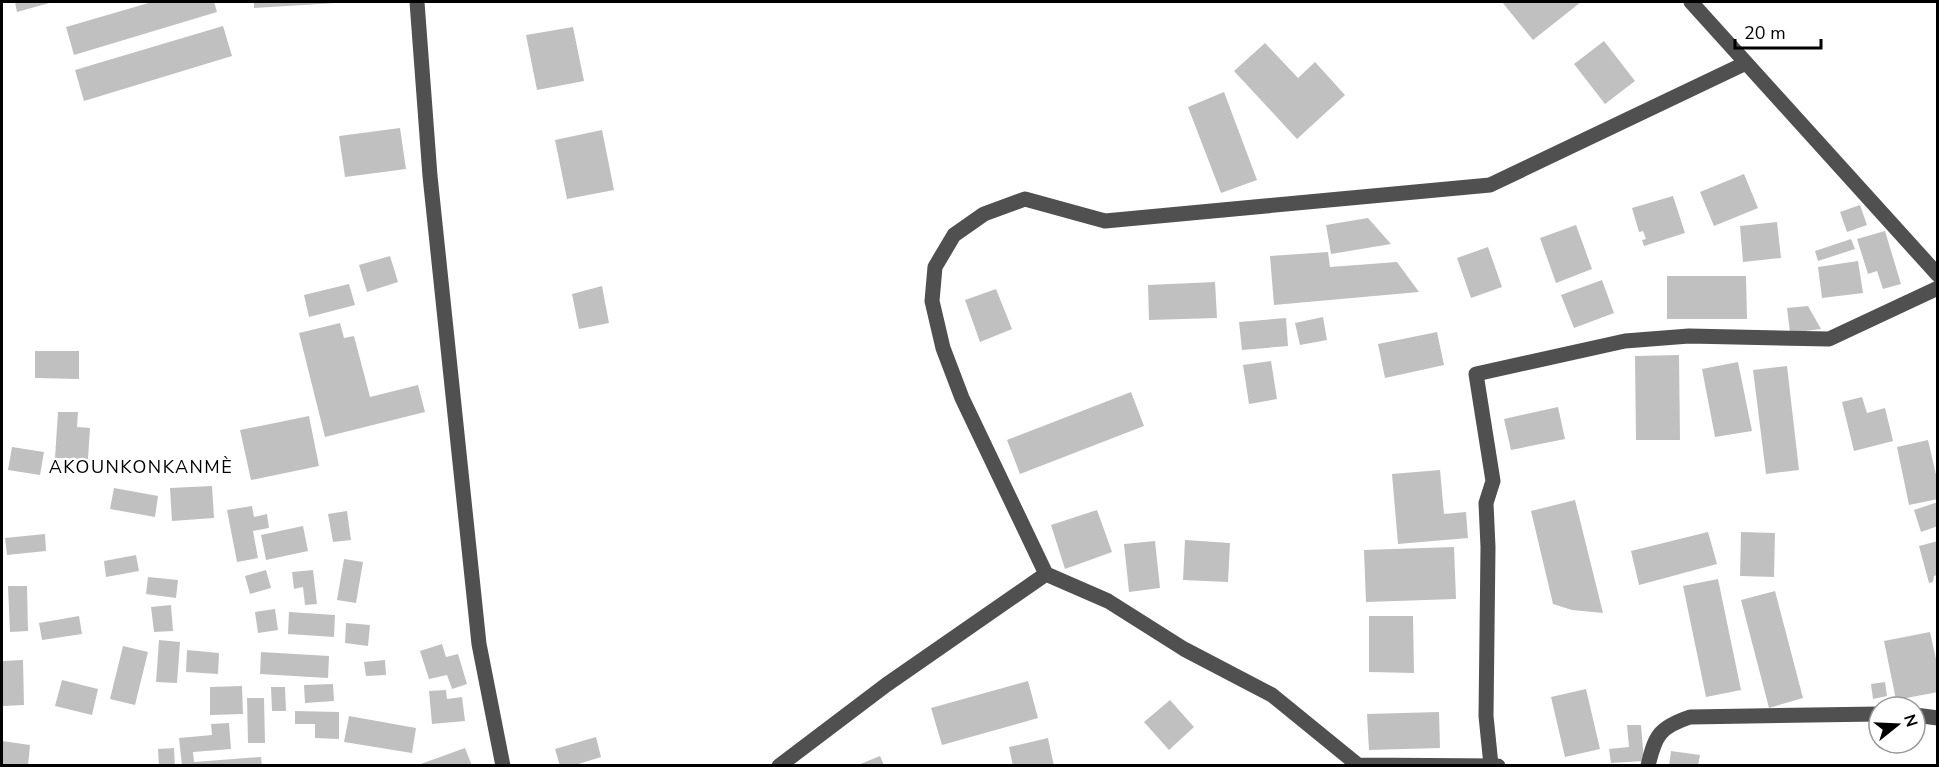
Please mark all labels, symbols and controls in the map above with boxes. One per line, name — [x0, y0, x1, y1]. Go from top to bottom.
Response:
scale bar — [1735, 12, 1820, 50]
text: 20 m — [1744, 21, 1786, 45]
district label: AKOUNKONKANMÈ — [49, 455, 233, 479]
north arrow — [1867, 695, 1927, 755]
text: N — [1898, 712, 1923, 730]

